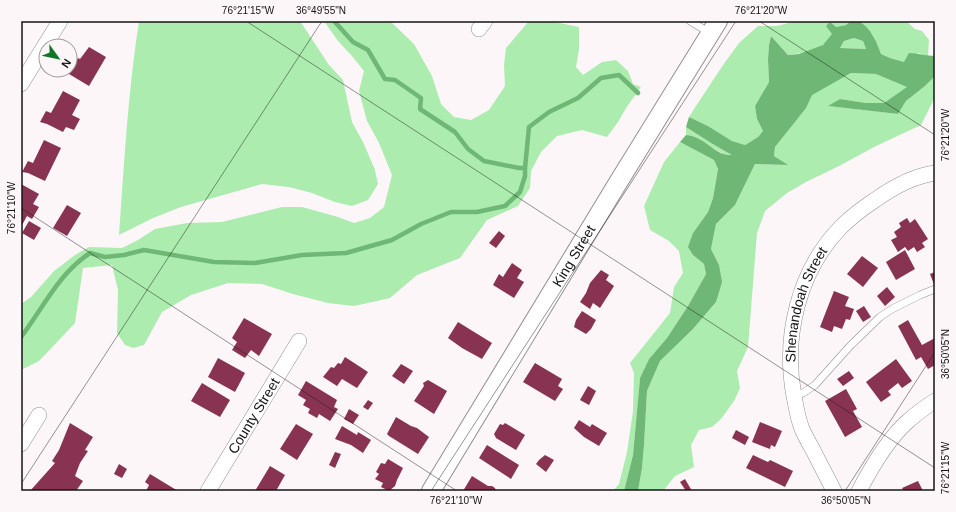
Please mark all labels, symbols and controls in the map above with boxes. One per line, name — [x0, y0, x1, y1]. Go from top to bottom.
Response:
text: 76°21'15"W — [222, 5, 275, 16]
text: 36°49'55"N — [296, 5, 346, 16]
text: 76°21'20"W — [735, 5, 788, 16]
north arrow — [38, 38, 78, 78]
text: N — [59, 57, 74, 70]
text: 76°21'20"W — [940, 108, 951, 161]
text: 76°21'10"W — [6, 181, 17, 234]
street label: King Street — [549, 222, 598, 290]
street label: Shenandoah Street — [783, 244, 830, 362]
text: 36°50'05"N — [940, 329, 951, 379]
street label: County Street — [225, 375, 283, 457]
text: 76°21'15"W — [940, 441, 951, 494]
text: 76°21'10"W — [430, 495, 483, 506]
text: 36°50'05"N — [821, 495, 871, 506]

